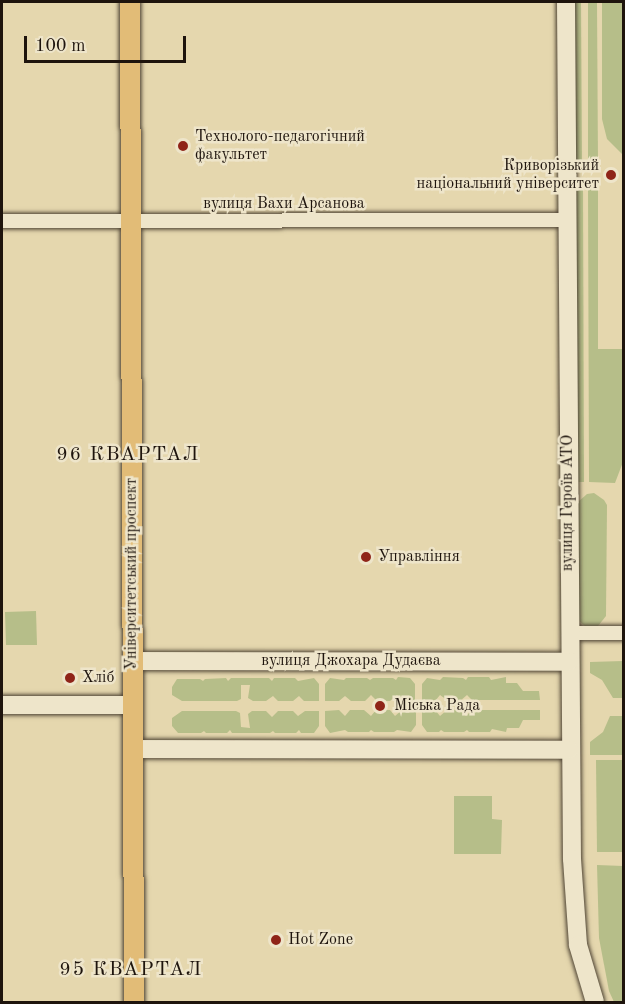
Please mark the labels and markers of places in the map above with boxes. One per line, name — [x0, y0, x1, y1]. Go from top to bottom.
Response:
place label: Технолого-педагогічний факультет — [195, 127, 365, 165]
marker: Технолого-педагогічний факультет — [176, 139, 190, 153]
place label: Криворізький національний університет — [417, 156, 599, 194]
marker: Криворізький національний університет — [604, 168, 618, 182]
place label: Управління — [378, 547, 460, 567]
marker: Управління — [359, 550, 373, 564]
place label: Хліб — [82, 668, 114, 688]
marker: Хліб — [63, 671, 77, 685]
place label: Міська Рада — [394, 696, 480, 716]
marker: Міська Рада — [371, 697, 389, 715]
place label: Hot Zone — [288, 930, 353, 950]
marker: Hot Zone — [269, 933, 283, 947]

